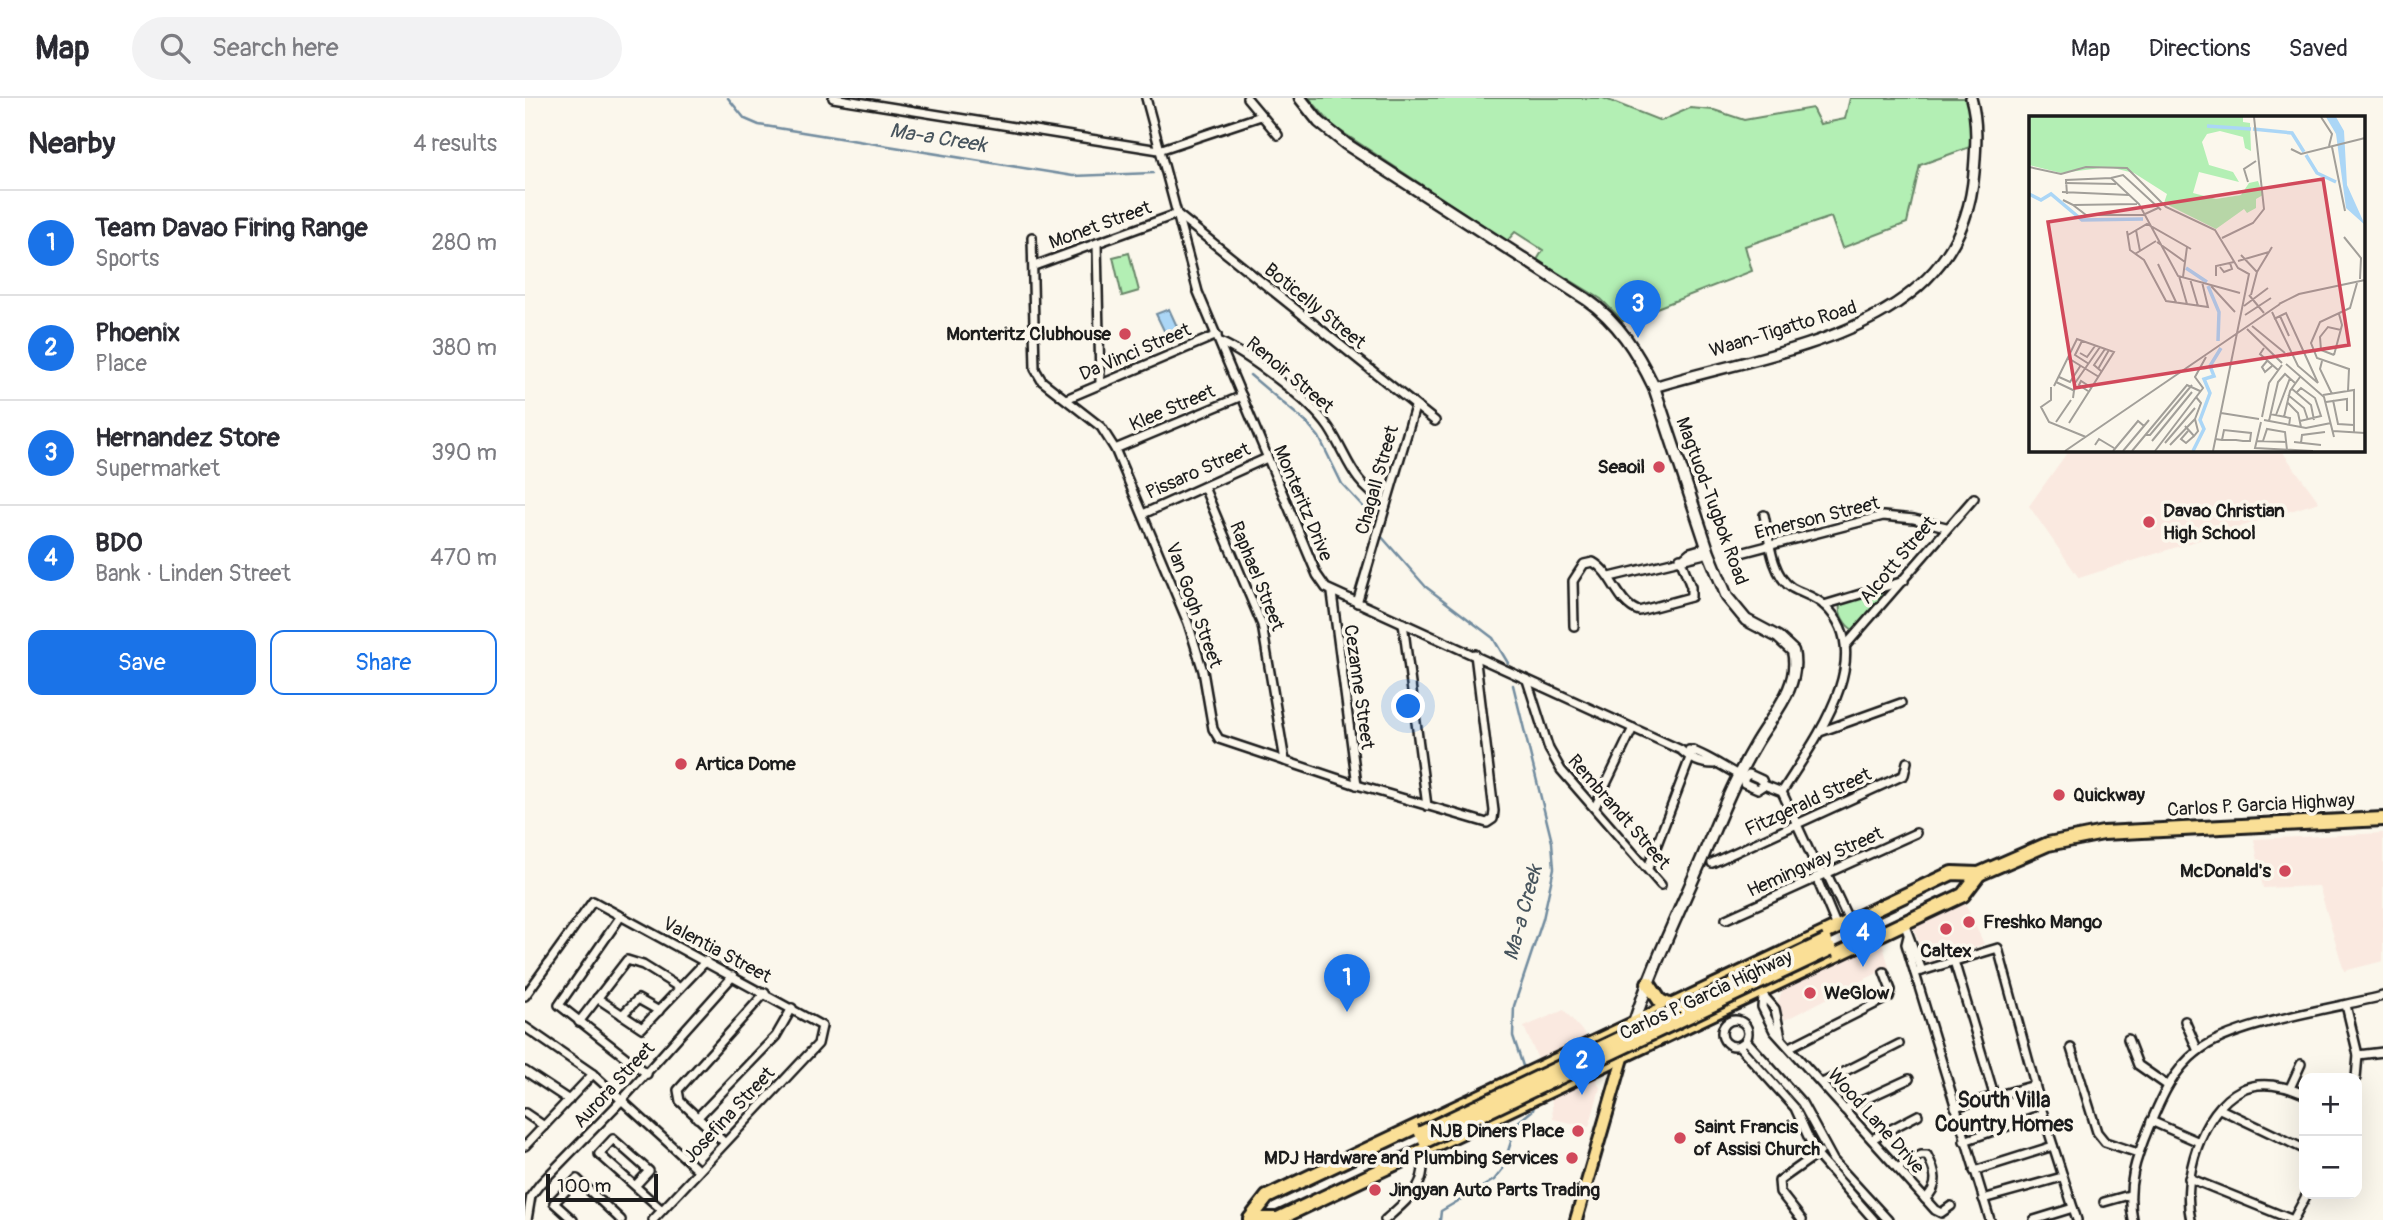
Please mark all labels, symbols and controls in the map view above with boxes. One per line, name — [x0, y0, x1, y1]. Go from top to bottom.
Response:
search box — [132, 17, 622, 80]
text: Map — [35, 28, 90, 69]
icon: search — [156, 29, 194, 67]
text: Search here — [212, 32, 339, 64]
text: Map — [2071, 34, 2111, 63]
text: Directions — [2149, 34, 2250, 63]
text: Saved — [2288, 34, 2348, 63]
inset map — [2029, 116, 2365, 452]
water label: Ma-a Creek — [888, 117, 991, 159]
text: Nearby — [28, 125, 115, 162]
text: 4 results — [413, 129, 497, 158]
street label: Monet Street — [1046, 195, 1155, 255]
text: Team Davao Firing Range — [95, 212, 368, 244]
text: 1 — [47, 228, 56, 257]
text: 280 m — [431, 228, 497, 257]
text: Sports — [95, 244, 159, 273]
street label: Boticelly Street — [1259, 258, 1371, 355]
pin: 3 — [1615, 280, 1661, 338]
street label: Waan-Tigatto Road — [1706, 295, 1860, 363]
text: Phoenix — [95, 317, 180, 349]
street label: Da Vinci Street — [1076, 318, 1195, 386]
place label: Monteritz Clubhouse — [946, 322, 1112, 346]
marker: Monteritz Clubhouse — [1117, 326, 1133, 342]
street label: Renoir Street — [1241, 331, 1339, 419]
text: 2 — [45, 333, 57, 362]
text: 380 m — [431, 333, 497, 362]
text: Place — [95, 349, 147, 378]
street label: Klee Street — [1126, 379, 1219, 437]
street label: Magtuod-Tugbok Road — [1670, 414, 1754, 588]
text: Hernandez Store — [95, 422, 279, 454]
street label: Chagall Street — [1350, 422, 1404, 537]
street label: Pissaro Street — [1142, 437, 1254, 505]
text: 3 — [45, 438, 57, 467]
text: 390 m — [431, 438, 497, 467]
street label: Monteritz Drive — [1268, 441, 1338, 565]
text: Supermarket — [95, 454, 220, 483]
place label: Seaoil — [1598, 455, 1645, 479]
marker: Seaoil — [1651, 459, 1667, 475]
street label: Emerson Street — [1752, 491, 1882, 545]
place label: Davao Christian High School — [2163, 499, 2285, 545]
street label: Alcott Street — [1854, 511, 1942, 609]
marker: Davao Christian High School — [2141, 514, 2157, 530]
street label: Raphael Street — [1224, 518, 1290, 635]
text: BDO — [95, 527, 143, 559]
street label: Van Gogh Street — [1160, 539, 1228, 671]
text: 4 — [44, 543, 58, 572]
text: 470 m — [430, 543, 497, 572]
text: Bank · Linden Street — [95, 559, 291, 588]
street label: Cezanne Street — [1338, 623, 1380, 751]
button: Save — [28, 630, 256, 695]
button: Share — [270, 630, 497, 695]
your location — [1391, 689, 1425, 723]
street label: Rembrandt Street — [1562, 749, 1676, 875]
place label: Artica Dome — [695, 752, 796, 776]
marker: Artica Dome — [673, 756, 689, 772]
street label: Fitzgerald Street — [1741, 762, 1875, 842]
place label: Quickway — [2073, 783, 2146, 807]
marker: Quickway — [2051, 787, 2067, 803]
street label: Carlos P. Garcia Highway — [2167, 788, 2355, 822]
street label: Hemingway Street — [1743, 821, 1887, 903]
place label: McDonald's — [2180, 859, 2272, 883]
water label: Ma-a Creek — [1497, 860, 1549, 964]
marker: McDonald's — [2277, 863, 2293, 879]
pin: 4 — [1840, 909, 1886, 967]
place label: Freshko Mango — [1983, 910, 2103, 934]
street label: Valentia Street — [658, 911, 776, 989]
marker: Freshko Mango — [1961, 914, 1977, 930]
marker: Caltex — [1938, 921, 1954, 937]
place label: Caltex — [1920, 939, 1972, 963]
street label: Carlos P. Garcia Highway — [1616, 944, 1796, 1046]
pin: 1 — [1324, 954, 1370, 1012]
place label: WeGlow — [1824, 981, 1890, 1005]
marker: WeGlow — [1802, 985, 1818, 1001]
street label: Aurora Street — [568, 1037, 660, 1133]
pin: 2 — [1559, 1037, 1605, 1095]
street label: Josefina Street — [678, 1061, 780, 1168]
street label: Wood Lane Drive — [1822, 1063, 1930, 1179]
map controls — [2299, 1073, 2362, 1199]
button: + — [2299, 1073, 2362, 1136]
district label: South Villa Country Homes — [1935, 1087, 2074, 1138]
place label: Saint Francis of Assisi Church — [1693, 1115, 1820, 1161]
place label: NJB Diners Place — [1430, 1119, 1565, 1143]
marker: NJB Diners Place — [1570, 1123, 1586, 1139]
marker: Saint Francis of Assisi Church — [1672, 1130, 1688, 1146]
button: − — [2299, 1136, 2362, 1199]
place label: MDJ Hardware and Plumbing Services — [1264, 1146, 1558, 1170]
marker: MDJ Hardware and Plumbing Services — [1564, 1150, 1580, 1166]
scale bar — [546, 1171, 658, 1203]
text: 100 m — [557, 1174, 611, 1198]
place label: Jingyan Auto Parts Trading — [1389, 1178, 1600, 1202]
marker: Jingyan Auto Parts Trading — [1367, 1182, 1383, 1198]

